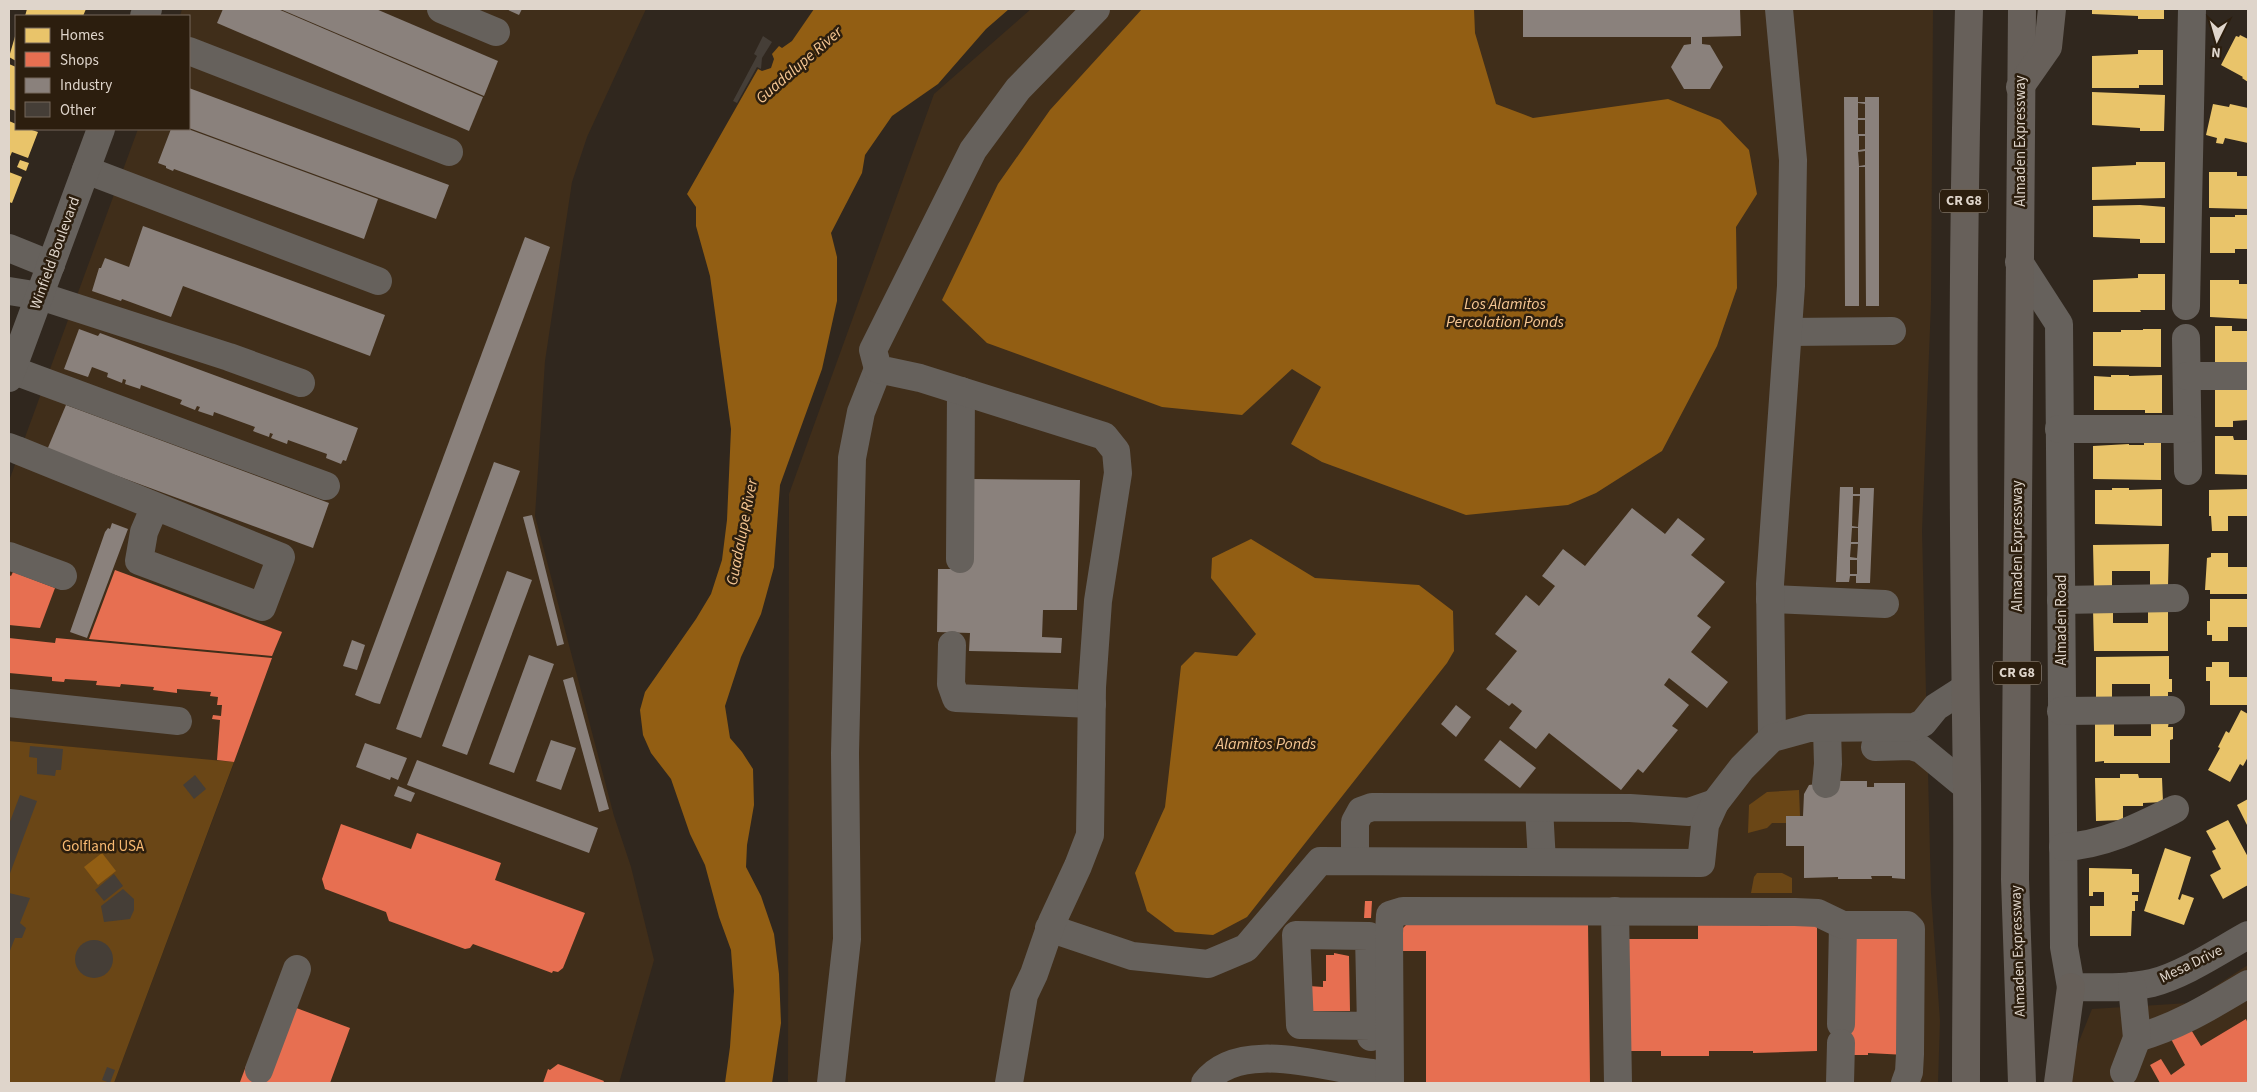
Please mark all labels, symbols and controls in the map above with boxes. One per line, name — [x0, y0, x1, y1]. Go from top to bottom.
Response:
legend — [15, 15, 190, 130]
north arrow — [2192, 15, 2242, 65]
water label: Guadalupe River — [751, 20, 848, 109]
text: Homes — [60, 25, 104, 46]
text: N — [2210, 42, 2221, 62]
text: Shops — [60, 50, 99, 71]
text: Industry — [60, 75, 112, 96]
street label: Almaden Expressway — [2010, 75, 2031, 207]
text: Other — [60, 100, 97, 121]
road number: CR G8 — [1940, 190, 1988, 212]
street label: Winfield Boulevard — [25, 194, 85, 312]
water label: Los Alamitos Percolation Ponds — [1446, 293, 1565, 333]
water label: Guadalupe River — [721, 475, 763, 587]
street label: Almaden Expressway — [2007, 480, 2028, 612]
street label: Almaden Road — [2051, 574, 2072, 666]
road number: CR G8 — [1993, 661, 2041, 684]
water label: Alamitos Ponds — [1215, 733, 1317, 755]
park label: Golfland USA — [62, 836, 145, 857]
street label: Almaden Expressway — [2005, 885, 2031, 1017]
street label: Mesa Drive — [2156, 940, 2226, 988]

